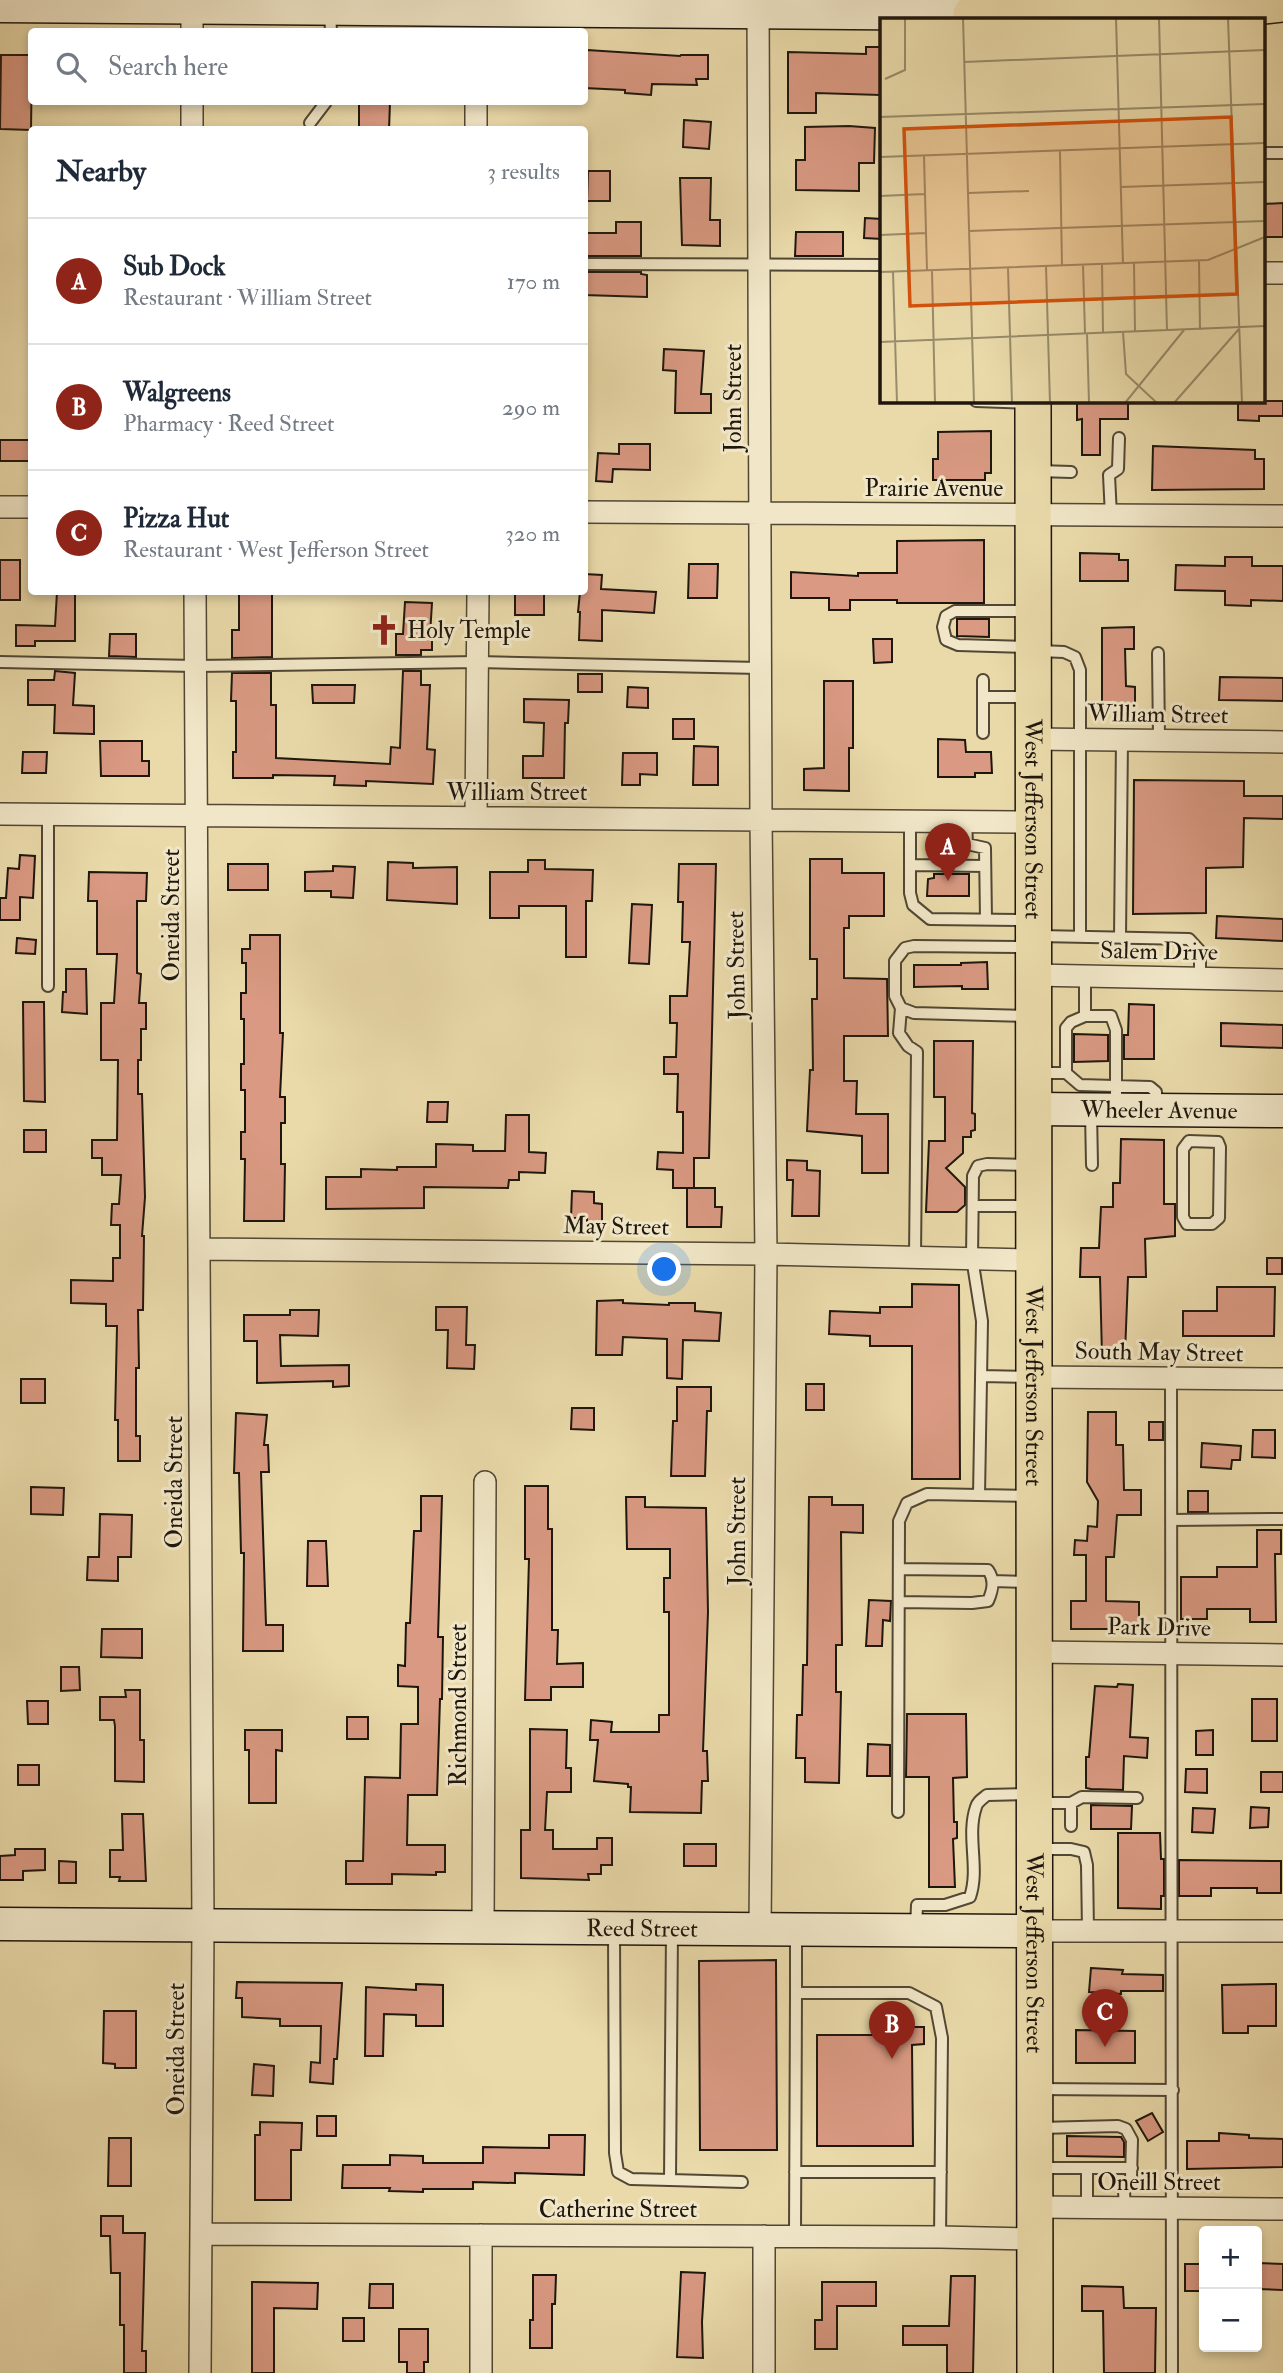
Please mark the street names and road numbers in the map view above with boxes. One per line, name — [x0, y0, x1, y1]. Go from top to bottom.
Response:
street label: John Street — [718, 344, 749, 453]
street label: Prairie Avenue — [865, 473, 1003, 504]
street label: William Street — [1086, 698, 1229, 731]
street label: West Jefferson Street — [1017, 718, 1049, 919]
street label: William Street — [446, 777, 588, 808]
street label: Oneida Street — [156, 848, 187, 981]
street label: John Street — [720, 910, 753, 1021]
street label: Salem Drive — [1100, 935, 1218, 968]
street label: Wheeler Avenue — [1079, 1094, 1238, 1127]
street label: May Street — [563, 1210, 670, 1243]
street label: West Jefferson Street — [1018, 1285, 1049, 1486]
street label: South May Street — [1074, 1336, 1244, 1369]
street label: Oneida Street — [159, 1415, 190, 1548]
street label: John Street — [722, 1477, 753, 1586]
street label: Park Drive — [1107, 1611, 1211, 1644]
street label: Richmond Street — [443, 1623, 474, 1786]
street label: West Jefferson Street — [1018, 1852, 1050, 2053]
street label: Reed Street — [586, 1913, 698, 1945]
street label: Oneida Street — [161, 1982, 192, 2115]
street label: Oneill Street — [1097, 2167, 1221, 2198]
street label: Catherine Street — [539, 2194, 697, 2225]

